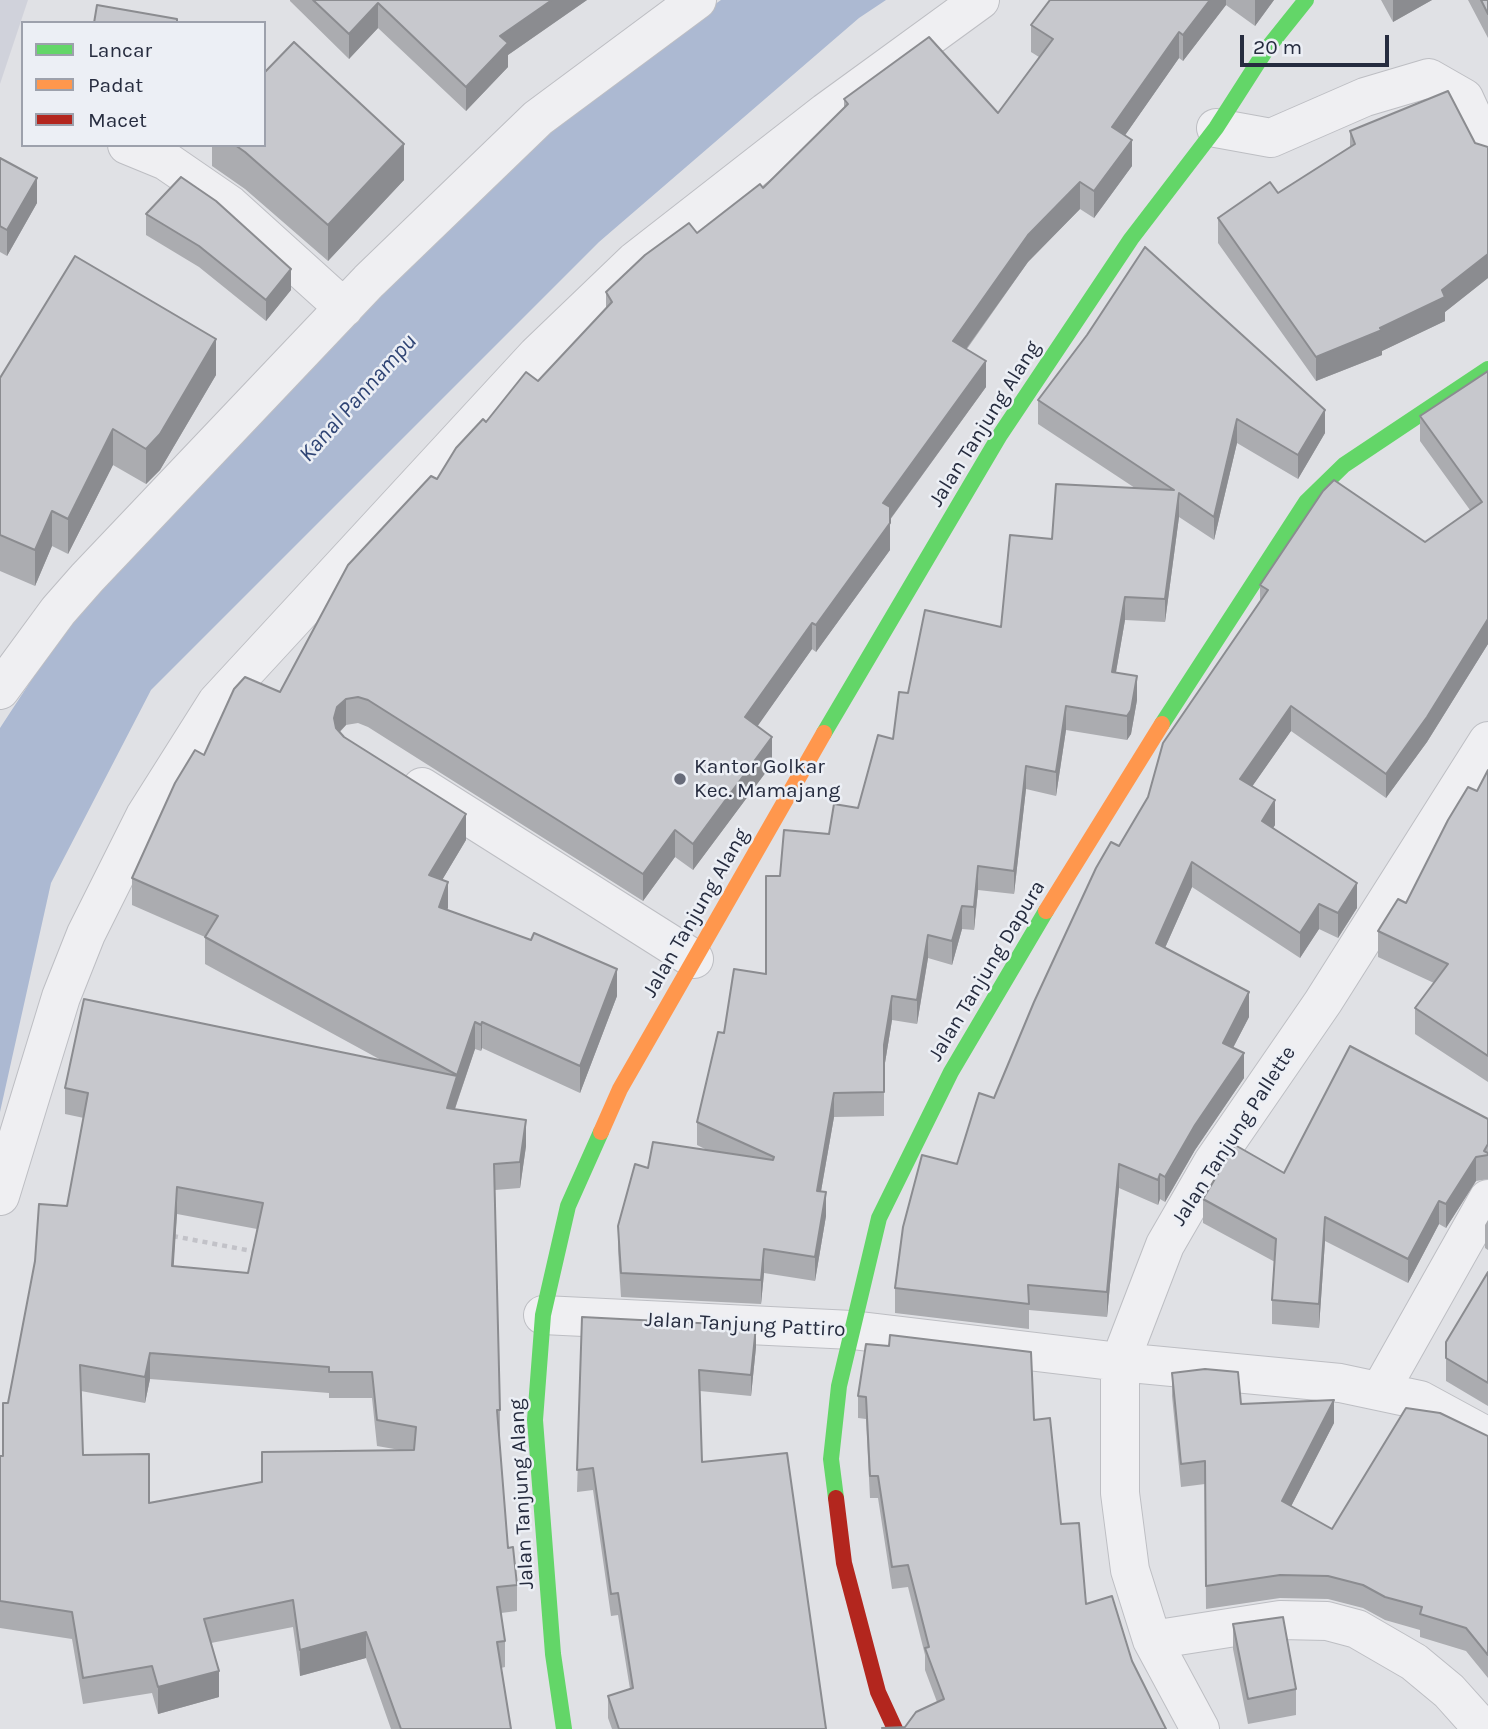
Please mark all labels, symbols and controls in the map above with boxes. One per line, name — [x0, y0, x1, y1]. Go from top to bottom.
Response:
legend — [21, 21, 266, 147]
scale bar — [1243, 21, 1392, 65]
text: 20 m — [1253, 35, 1302, 59]
text: Lancar — [88, 38, 152, 62]
text: Padat — [88, 73, 143, 97]
text: Macet — [88, 108, 147, 132]
water label: Kanal Pannampu — [293, 328, 423, 468]
street label: Jalan Tanjung Alang — [924, 336, 1046, 512]
place label: Kantor Golkar Kec. Mamajang — [694, 754, 840, 804]
marker: Kantor Golkar Kec. Mamajang — [672, 771, 688, 787]
street label: Jalan Tanjung Alang — [637, 824, 755, 1002]
street label: Jalan Tanjung Dapura — [923, 876, 1051, 1066]
street label: Jalan Tanjung Pallette — [1166, 1041, 1302, 1231]
street label: Jalan Tanjung Pattiro — [644, 1307, 846, 1343]
street label: Jalan Tanjung Alang — [504, 1398, 540, 1590]

